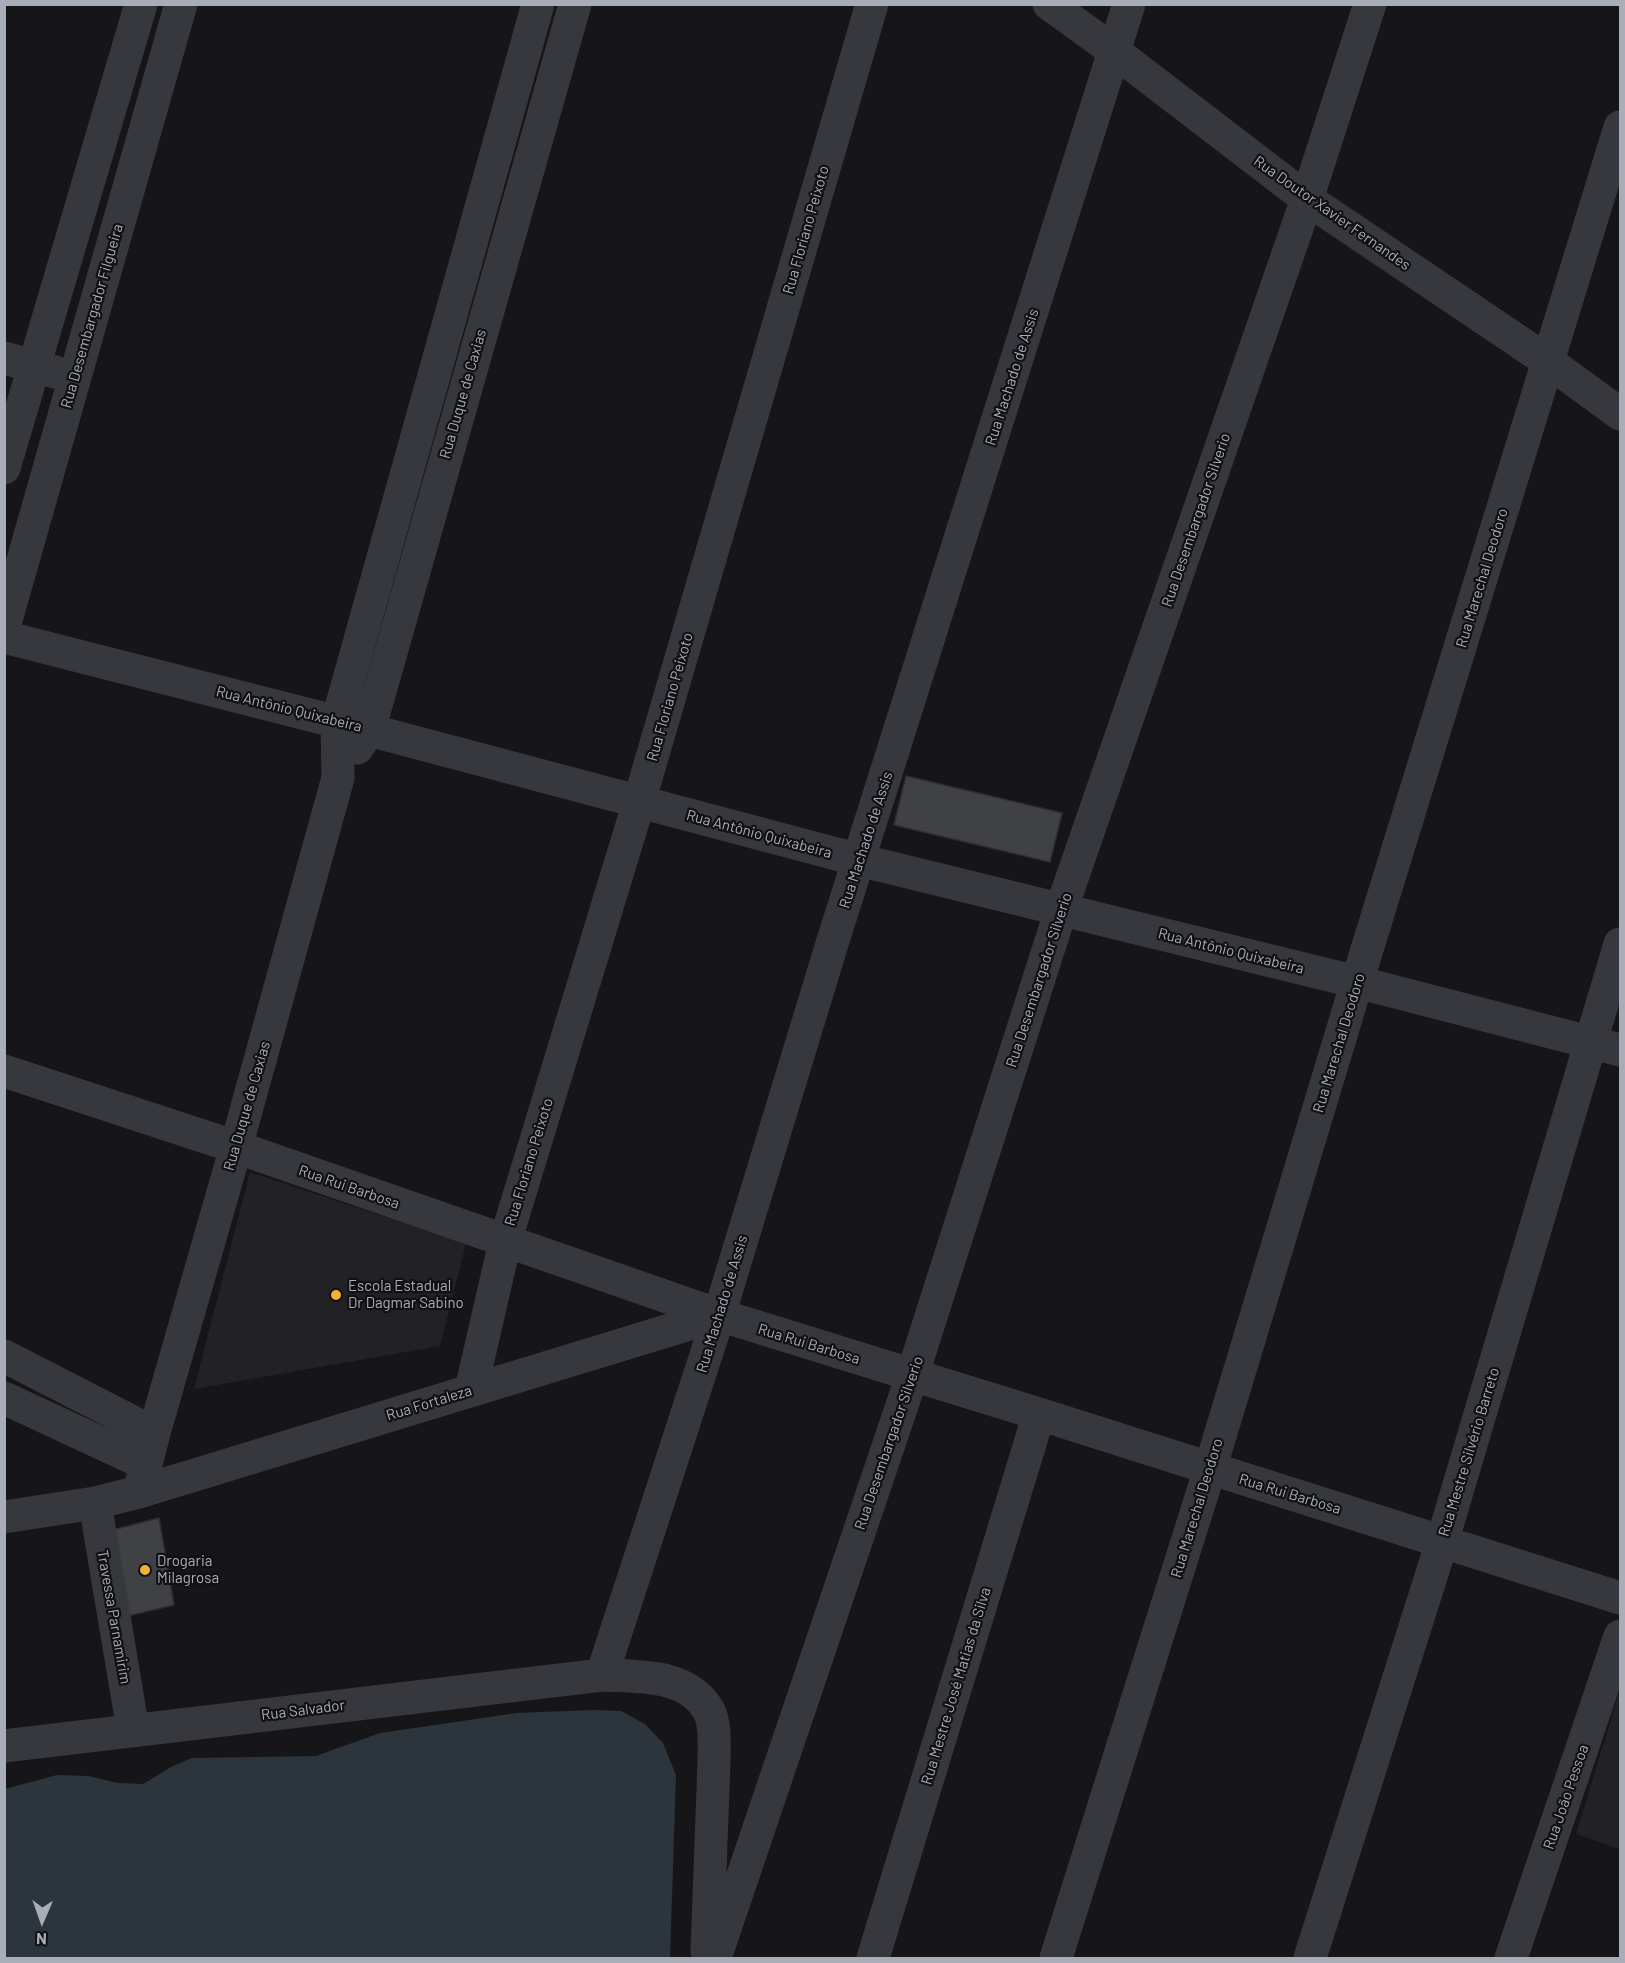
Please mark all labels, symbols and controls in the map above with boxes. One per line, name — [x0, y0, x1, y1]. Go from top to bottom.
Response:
street label: Rua Doutor Xavier Fernandes — [1250, 152, 1414, 274]
street label: Rua Floriano Peixoto — [779, 164, 833, 296]
street label: Rua Desembargador Filgueira — [57, 222, 127, 410]
street label: Rua Machado de Assis — [981, 306, 1043, 448]
street label: Rua Duque de Caxias — [436, 327, 490, 461]
street label: Rua Desembargador Silverio — [1158, 431, 1234, 609]
street label: Rua Marechal Deodoro — [1452, 506, 1512, 650]
street label: Rua Floriano Peixoto — [643, 631, 697, 763]
street label: Rua Antônio Quixabeira — [214, 682, 364, 736]
street label: Rua Machado de Assis — [835, 769, 897, 911]
street label: Rua Antônio Quixabeira — [684, 806, 834, 862]
street label: Rua Desembargador Silverio — [1002, 890, 1076, 1070]
street label: Rua Antônio Quixabeira — [1156, 924, 1306, 978]
street label: Rua Marechal Deodoro — [1309, 971, 1369, 1115]
street label: Rua Duque de Caxias — [220, 1039, 274, 1173]
street label: Rua Floriano Peixoto — [501, 1096, 557, 1228]
street label: Rua Rui Barbosa — [296, 1161, 402, 1213]
street label: Rua Machado de Assis — [693, 1233, 751, 1375]
place label: Escola Estadual Dr Dagmar Sabino — [348, 1277, 464, 1312]
marker: Escola Estadual Dr Dagmar Sabino — [329, 1288, 343, 1302]
street label: Rua Rui Barbosa — [756, 1320, 862, 1368]
street label: Rua Desembargador Silverio — [851, 1354, 927, 1532]
street label: Rua Mestre Silvério Barreto — [1435, 1365, 1503, 1539]
street label: Rua Fortaleza — [384, 1381, 474, 1425]
street label: Rua Marechal Deodoro — [1167, 1436, 1227, 1580]
street label: Rua Rui Barbosa — [1237, 1470, 1343, 1518]
street label: Travessa Parnamirim — [93, 1548, 135, 1686]
place label: Drogaria Milagrosa — [157, 1552, 219, 1587]
marker: Drogaria Milagrosa — [138, 1563, 152, 1577]
street label: Rua Mestre José Matias da Silva — [917, 1585, 995, 1787]
street label: Rua Salvador — [260, 1696, 346, 1724]
street label: Rua João Pessoa — [1540, 1742, 1592, 1852]
north arrow — [12, 1891, 72, 1951]
text: N — [36, 1930, 47, 1949]

